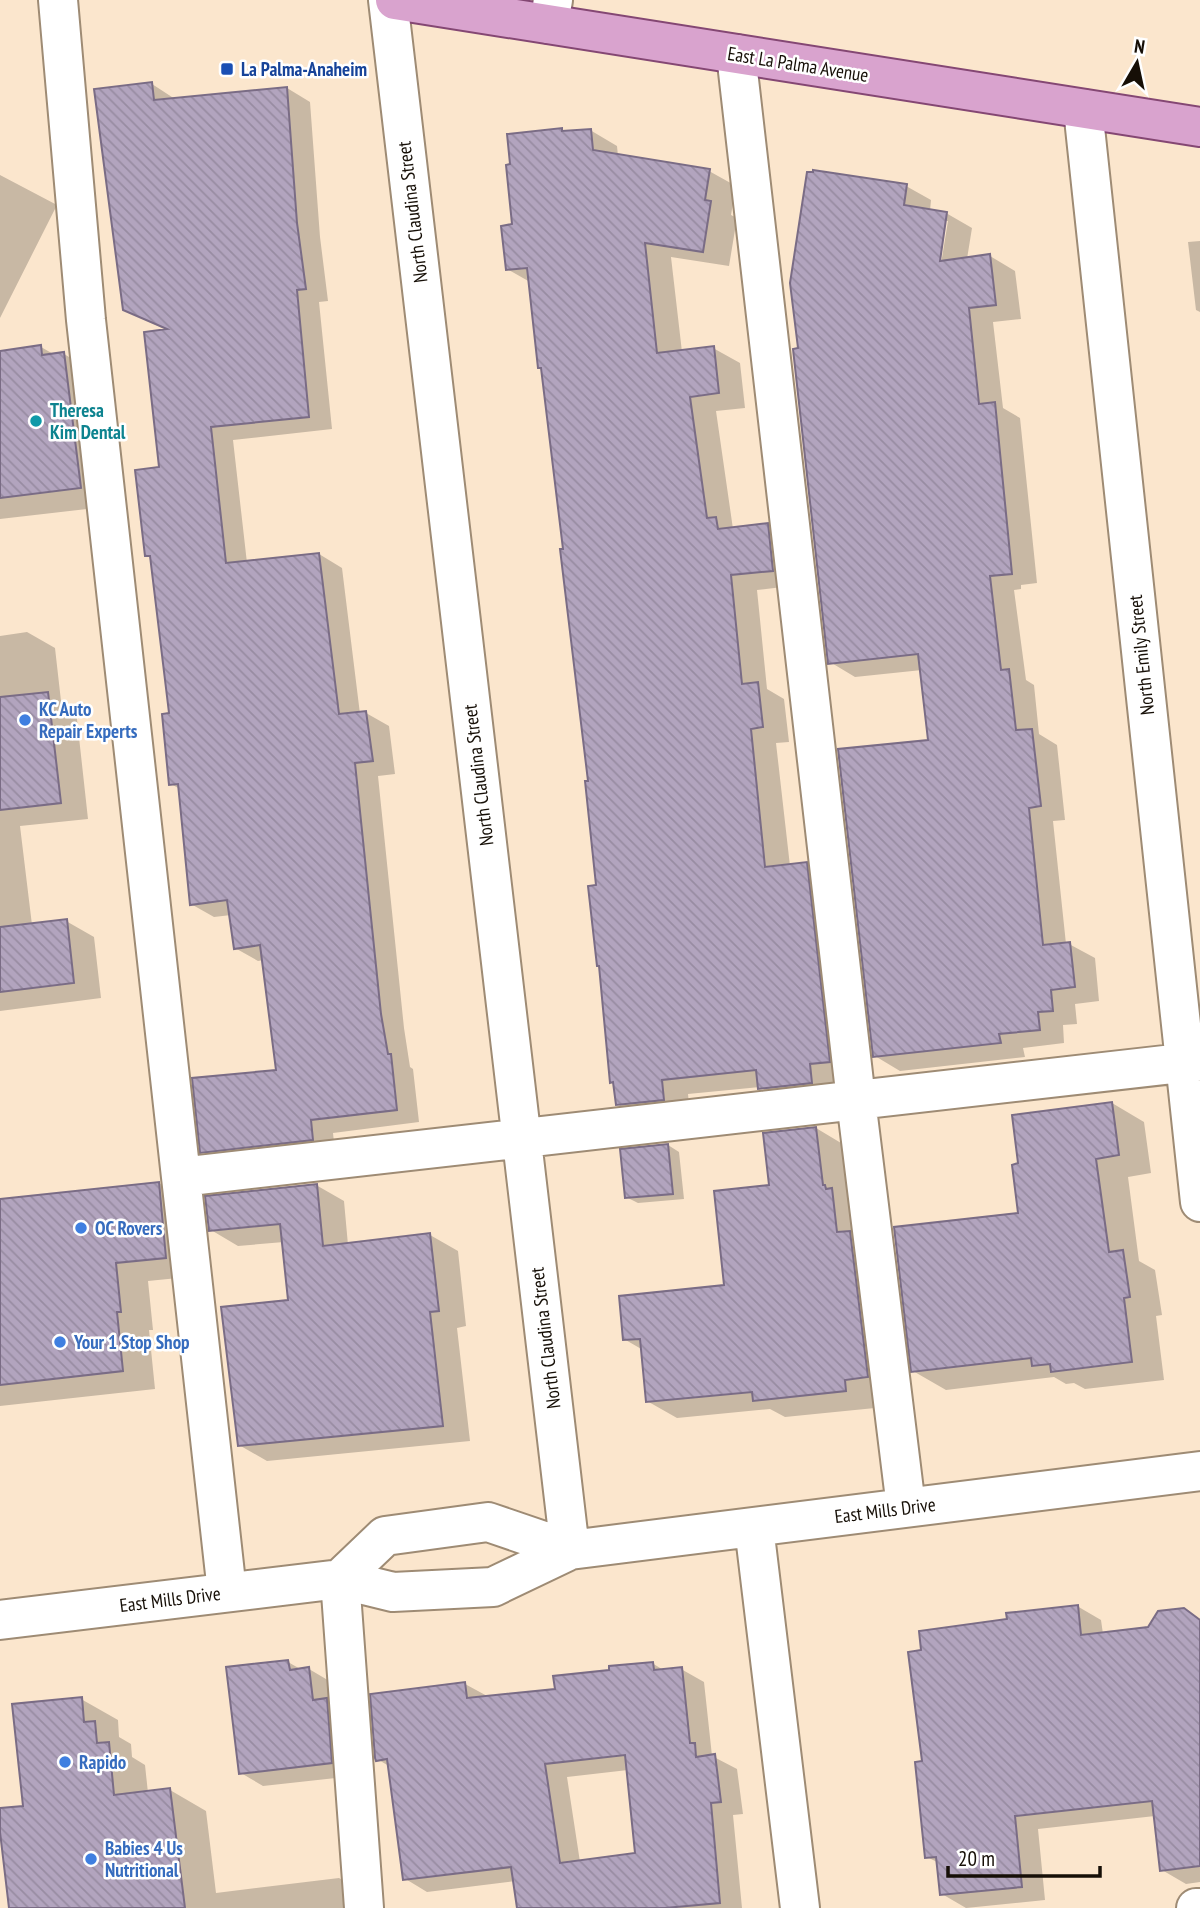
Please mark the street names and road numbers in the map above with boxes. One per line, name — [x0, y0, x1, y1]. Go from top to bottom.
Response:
street label: East La Palma Avenue — [726, 41, 870, 87]
street label: North Claudina Street — [391, 139, 433, 284]
street label: North Emily Street — [1123, 593, 1159, 716]
street label: North Claudina Street — [457, 702, 499, 847]
street label: North Claudina Street — [524, 1265, 566, 1410]
street label: East Mills Drive — [833, 1492, 937, 1528]
street label: East Mills Drive — [118, 1581, 222, 1617]

